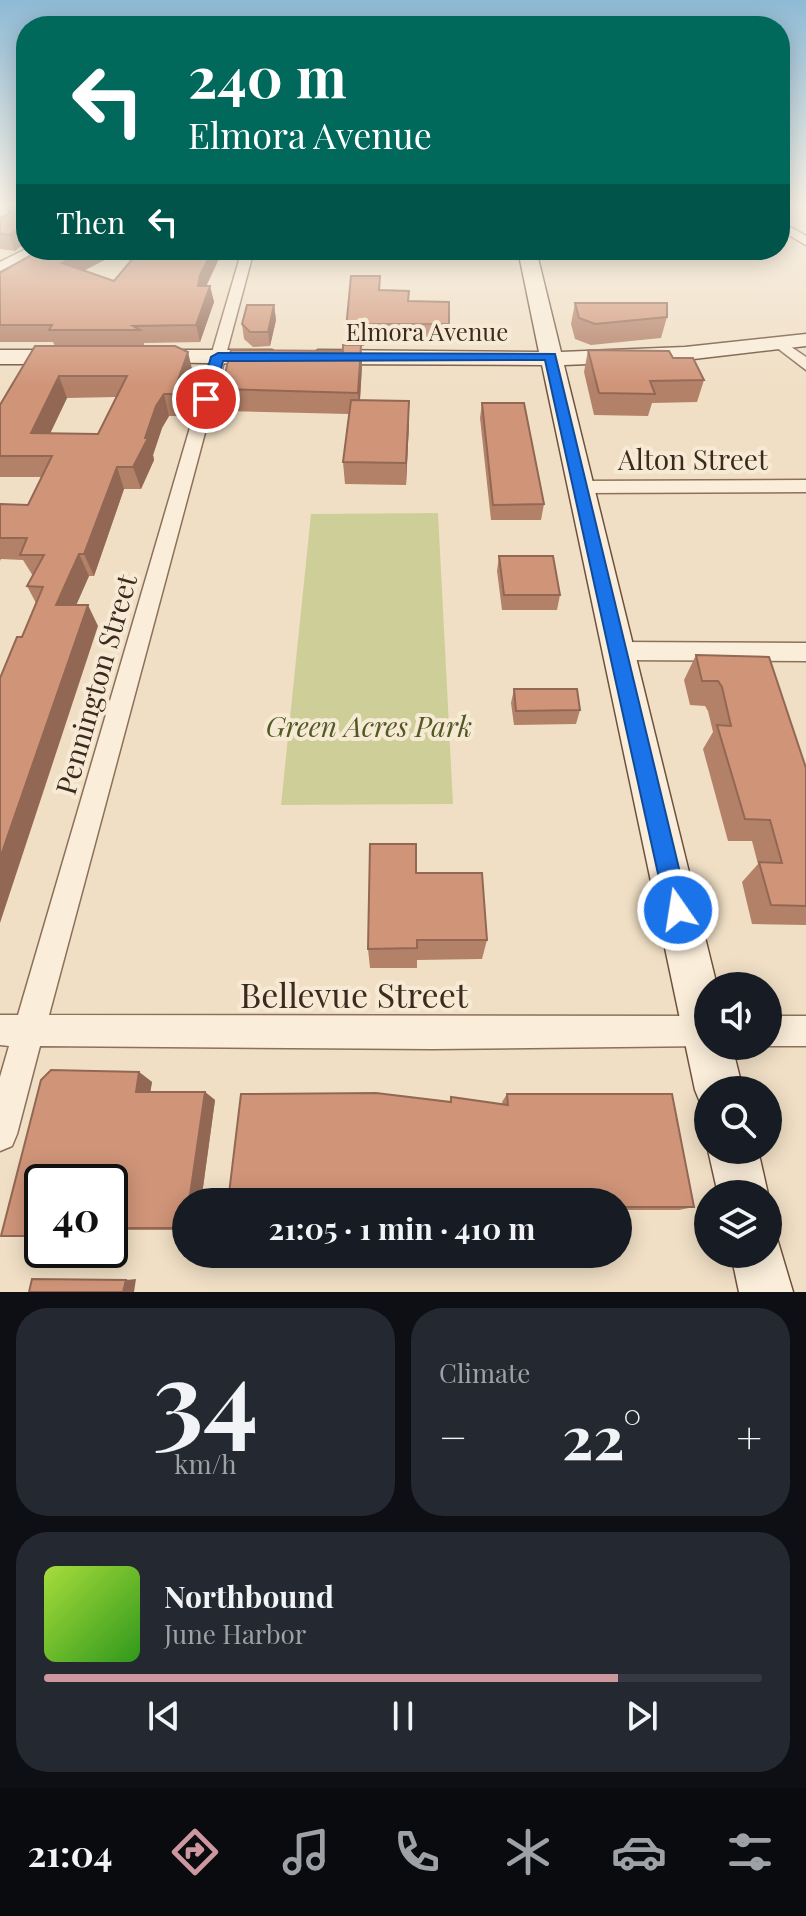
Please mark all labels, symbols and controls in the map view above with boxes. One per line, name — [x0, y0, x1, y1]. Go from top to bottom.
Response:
text: 240 m — [188, 38, 347, 113]
icon: left — [56, 48, 160, 152]
text: Elmora Avenue — [188, 110, 432, 158]
icon: left — [141, 200, 185, 244]
text: Then — [56, 202, 125, 242]
street label: Elmora Avenue — [346, 315, 508, 347]
pin — [172, 365, 240, 433]
icon: arrive — [184, 377, 228, 421]
street label: Alton Street — [617, 440, 769, 477]
street label: Pennington Street — [46, 569, 144, 798]
park label: Green Acres Park — [266, 707, 472, 744]
position arrow — [636, 868, 720, 952]
street label: Bellevue Street — [240, 971, 469, 1017]
map controls — [694, 972, 782, 1268]
button: sound — [694, 972, 782, 1060]
button: search — [694, 1076, 782, 1164]
speed limit sign: 40 — [24, 1164, 128, 1268]
button: layers — [694, 1180, 782, 1268]
text: 21:05 · 1 min · 410 m — [269, 1208, 535, 1248]
text: 34 — [153, 1324, 258, 1463]
text: Climate — [439, 1355, 530, 1390]
text: 22° — [562, 1395, 642, 1475]
text: − — [439, 1406, 467, 1465]
text: + — [736, 1406, 762, 1465]
text: km/h — [174, 1446, 237, 1481]
text: Northbound — [164, 1576, 334, 1616]
text: June Harbor — [164, 1616, 306, 1651]
icon: previous — [142, 1694, 186, 1738]
icon: pause — [381, 1694, 425, 1738]
icon: next — [620, 1694, 664, 1738]
icon: directions — [167, 1824, 223, 1880]
icon: music — [278, 1824, 334, 1880]
icon: phone — [389, 1824, 445, 1880]
icon: climate — [500, 1824, 556, 1880]
icon: car — [611, 1824, 667, 1880]
icon: filters — [722, 1824, 778, 1880]
text: 21:04 — [28, 1828, 112, 1876]

